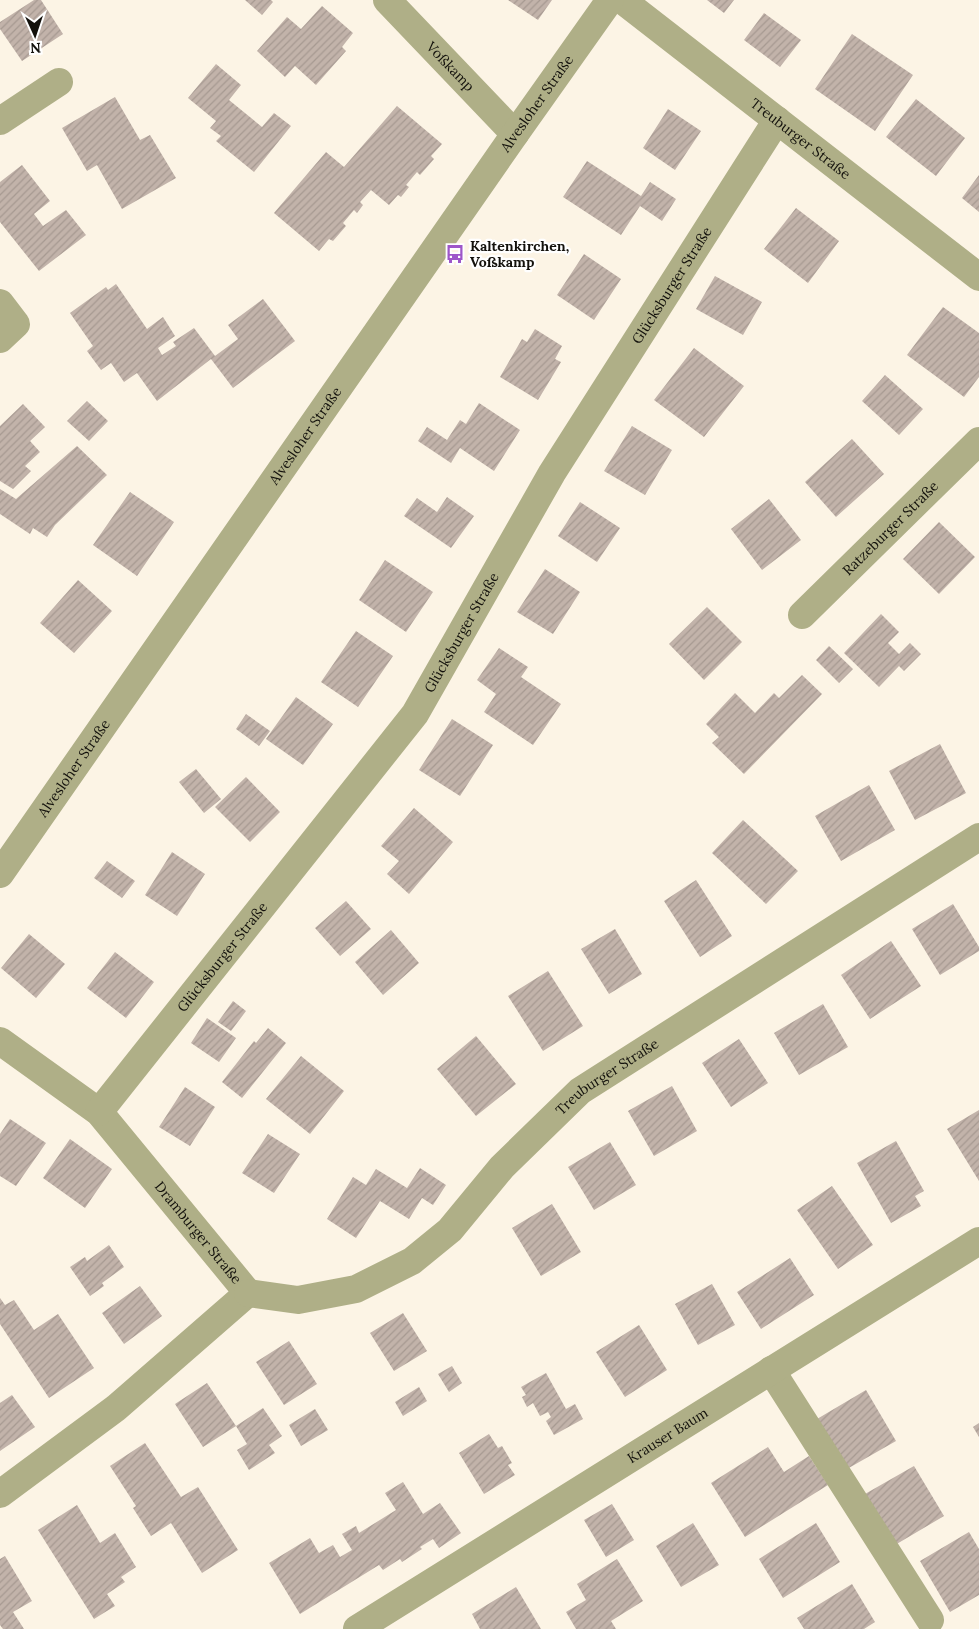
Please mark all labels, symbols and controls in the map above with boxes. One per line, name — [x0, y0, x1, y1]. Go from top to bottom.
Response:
north arrow — [10, 10, 60, 60]
street label: Voßkamp — [422, 37, 478, 95]
text: N — [30, 39, 42, 57]
street label: Alvesloher Straße — [496, 51, 577, 156]
street label: Treuburger Straße — [747, 94, 855, 183]
street label: Glücksburger Straße — [628, 223, 716, 347]
place label: Kaltenkirchen, Voßkamp — [470, 237, 569, 271]
bus stop icon: Kaltenkirchen, Voßkamp — [444, 243, 466, 265]
street label: Alvesloher Straße — [264, 383, 346, 489]
street label: Ratzeburger Straße — [839, 477, 942, 579]
street label: Glücksburger Straße — [420, 569, 503, 696]
street label: Alvesloher Straße — [33, 715, 114, 821]
street label: Glücksburger Straße — [173, 898, 272, 1016]
street label: Treuburger Straße — [552, 1034, 662, 1119]
street label: Dramburger Straße — [151, 1178, 246, 1288]
street label: Krauser Baum — [624, 1403, 712, 1467]

